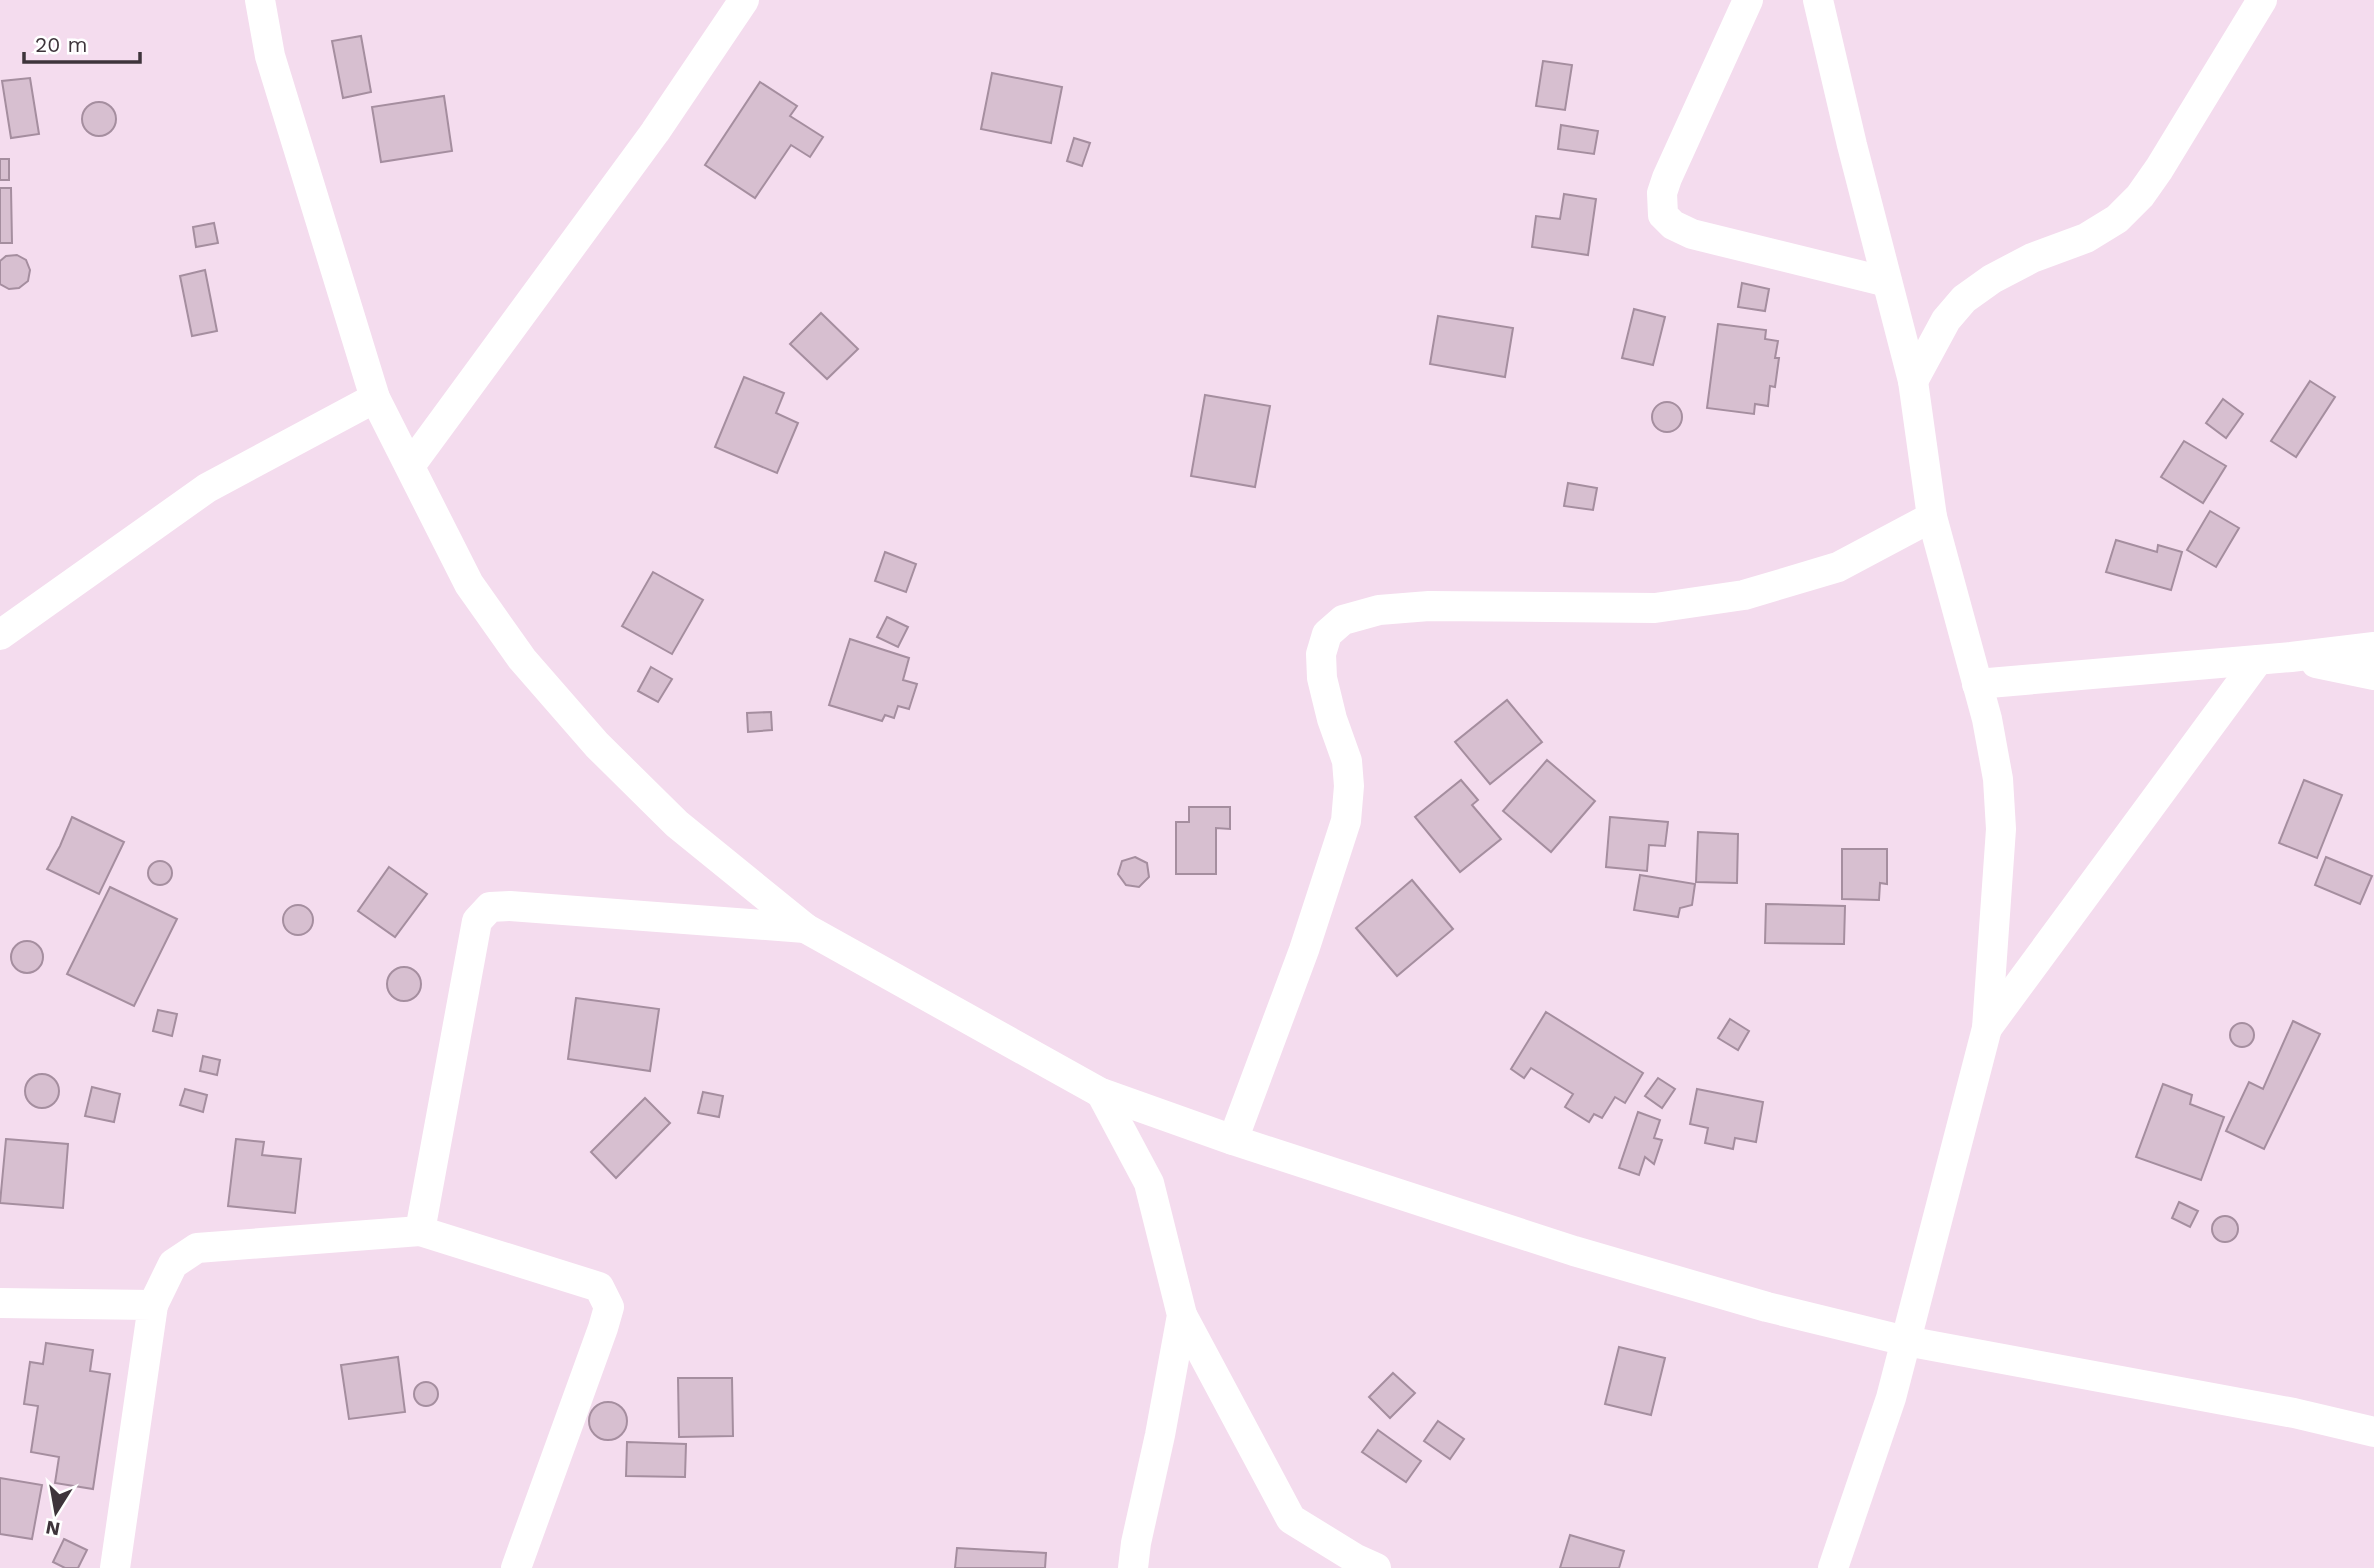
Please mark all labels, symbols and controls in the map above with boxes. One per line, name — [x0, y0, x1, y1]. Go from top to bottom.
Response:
scale bar — [24, 21, 140, 65]
text: 20 m — [35, 32, 87, 57]
north arrow — [21, 1477, 91, 1547]
text: N — [44, 1516, 62, 1541]

